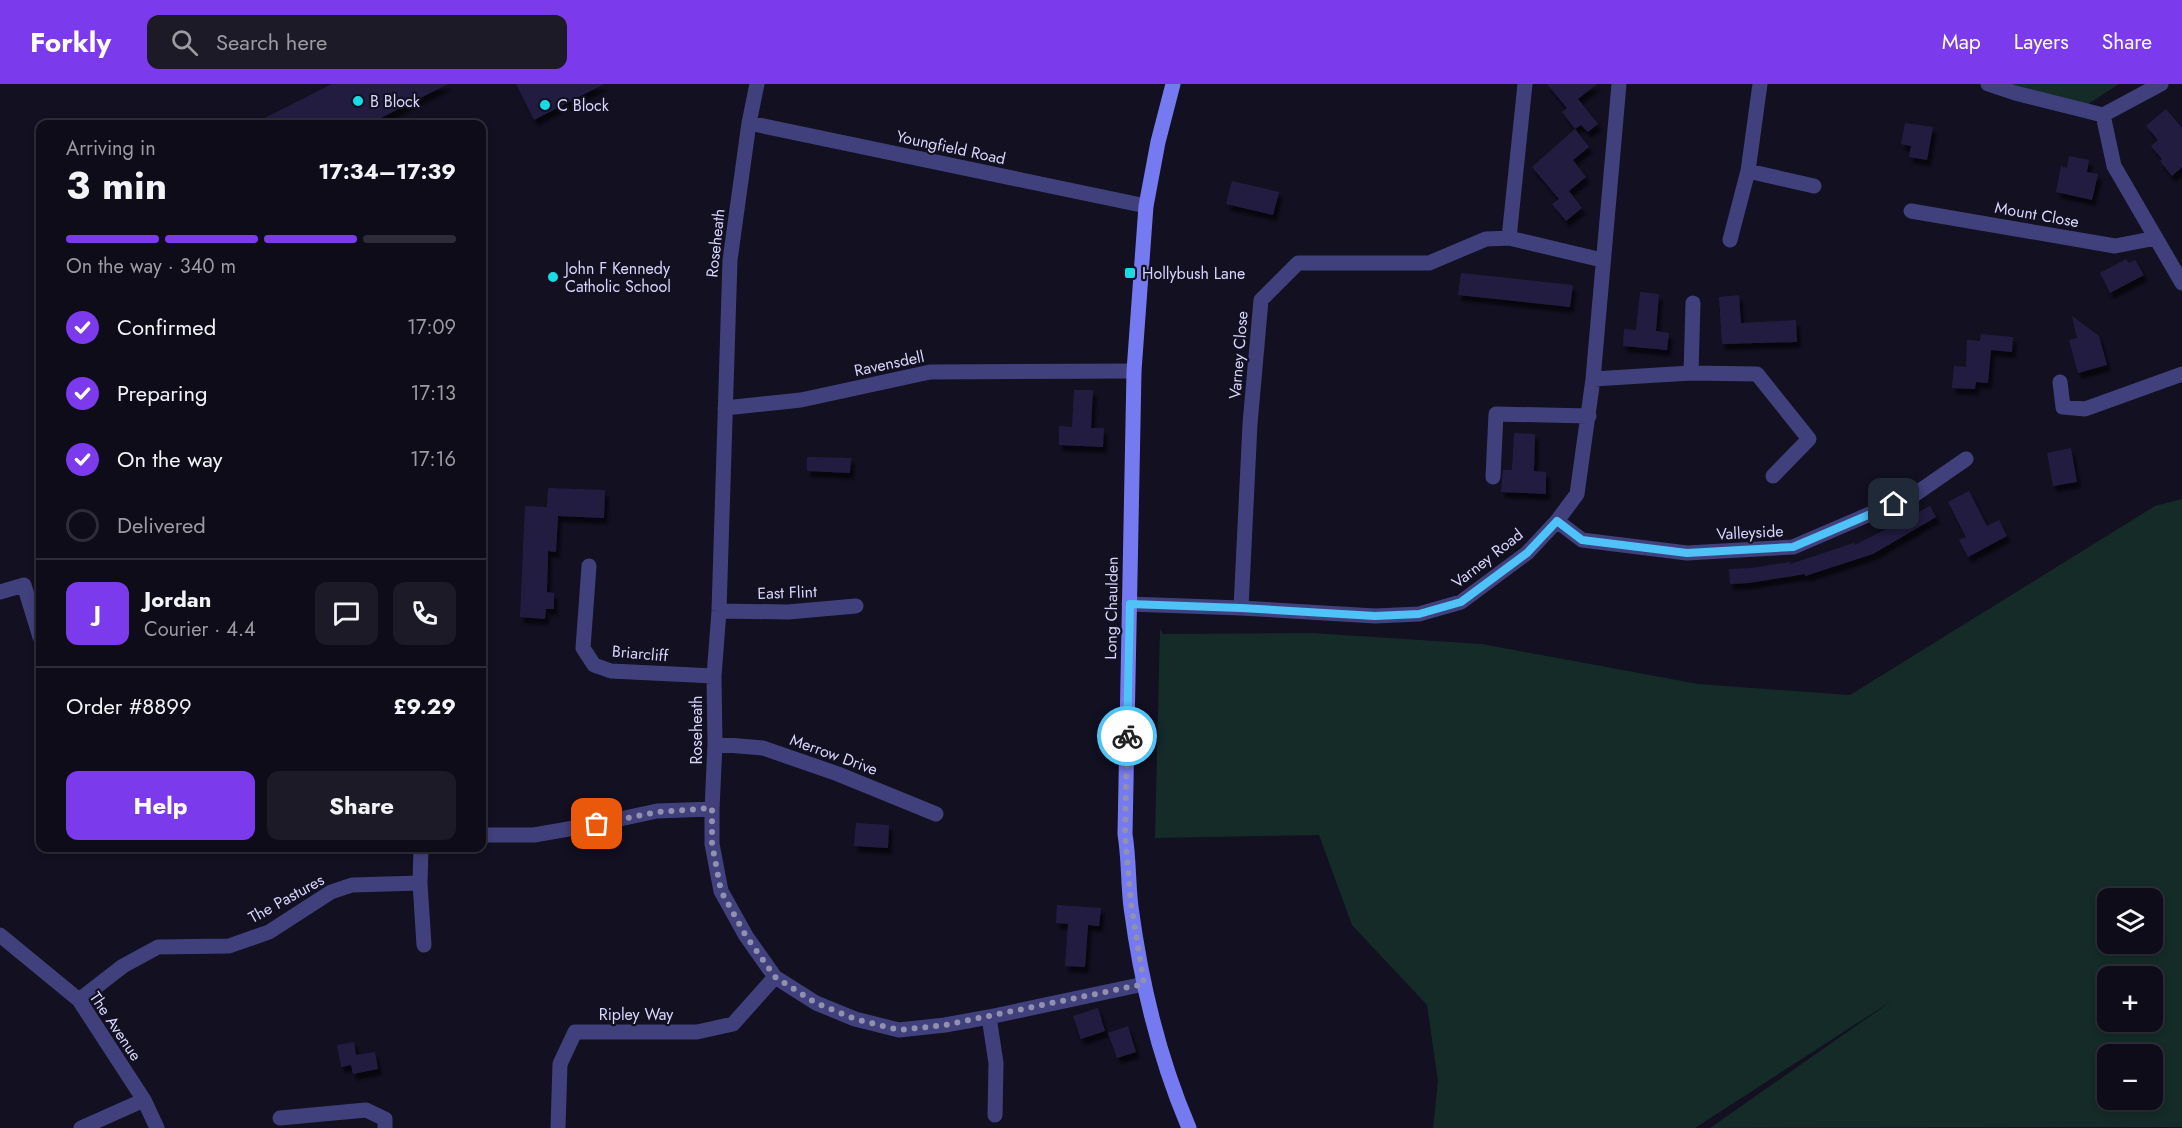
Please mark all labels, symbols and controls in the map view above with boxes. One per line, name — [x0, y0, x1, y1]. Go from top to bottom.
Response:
search box — [147, 15, 567, 69]
text: Forkly — [30, 22, 111, 63]
icon: search — [168, 26, 201, 59]
text: Search here — [216, 26, 327, 58]
text: Map — [1942, 27, 1981, 57]
text: Layers — [2014, 27, 2069, 57]
text: Share — [2102, 27, 2152, 57]
place label: B Block — [370, 90, 421, 113]
marker: B Block — [351, 94, 365, 108]
place label: C Block — [557, 94, 610, 117]
marker: C Block — [538, 98, 552, 112]
street label: Youngfield Road — [894, 125, 1008, 170]
text: Arriving in — [66, 134, 156, 163]
text: 17:34–17:39 — [318, 155, 456, 187]
text: 3 min — [66, 157, 167, 214]
street label: Mount Close — [1993, 196, 2081, 233]
street label: Roseheath — [700, 208, 731, 279]
text: On the way · 340 m — [66, 252, 236, 281]
place label: John F Kennedy Catholic School — [563, 257, 671, 298]
place label: Hollybush Lane — [1142, 262, 1245, 285]
marker: Hollybush Lane — [1123, 266, 1137, 280]
marker: John F Kennedy Catholic School — [546, 270, 560, 284]
street label: Varney Close — [1223, 310, 1254, 400]
icon: check — [66, 311, 99, 344]
text: Confirmed — [117, 311, 216, 343]
text: 17:09 — [407, 313, 456, 342]
street label: Ravensdell — [852, 345, 926, 382]
icon: check — [66, 377, 99, 410]
text: Preparing — [117, 377, 208, 409]
text: 17:13 — [411, 379, 456, 408]
icon: check — [66, 443, 99, 476]
text: On the way — [117, 443, 222, 475]
text: 17:16 — [410, 445, 456, 474]
pin — [1868, 478, 1919, 529]
icon: home — [1877, 487, 1910, 520]
text: Delivered — [117, 509, 206, 541]
street label: Valleyside — [1716, 519, 1784, 546]
street label: Varney Road — [1447, 523, 1528, 594]
street label: Long Chaulden — [1099, 556, 1124, 660]
street label: East Flint — [757, 580, 817, 605]
button: chat — [315, 582, 378, 645]
button: phone — [393, 582, 456, 645]
text: Jordan — [144, 583, 211, 615]
text: J — [94, 597, 101, 629]
text: Courier · 4.4 — [144, 615, 256, 644]
street label: Briarcliff — [611, 640, 669, 667]
text: Order #8899 — [66, 690, 192, 722]
text: £9.29 — [393, 690, 456, 722]
street label: Roseheath — [685, 696, 708, 764]
courier — [1097, 706, 1157, 766]
icon: bike — [1111, 720, 1144, 753]
street label: Merrow Drive — [787, 728, 881, 781]
button: Help — [66, 771, 255, 840]
button: Share — [267, 771, 456, 840]
pin — [571, 798, 622, 849]
icon: bag — [580, 807, 613, 840]
street label: The Pastures — [244, 868, 328, 929]
map controls — [2097, 888, 2163, 1110]
button: layers — [2097, 888, 2163, 954]
button: + — [2097, 966, 2163, 1032]
street label: The Avenue — [84, 987, 147, 1065]
street label: Ripley Way — [599, 1003, 674, 1026]
button: − — [2097, 1044, 2163, 1110]

